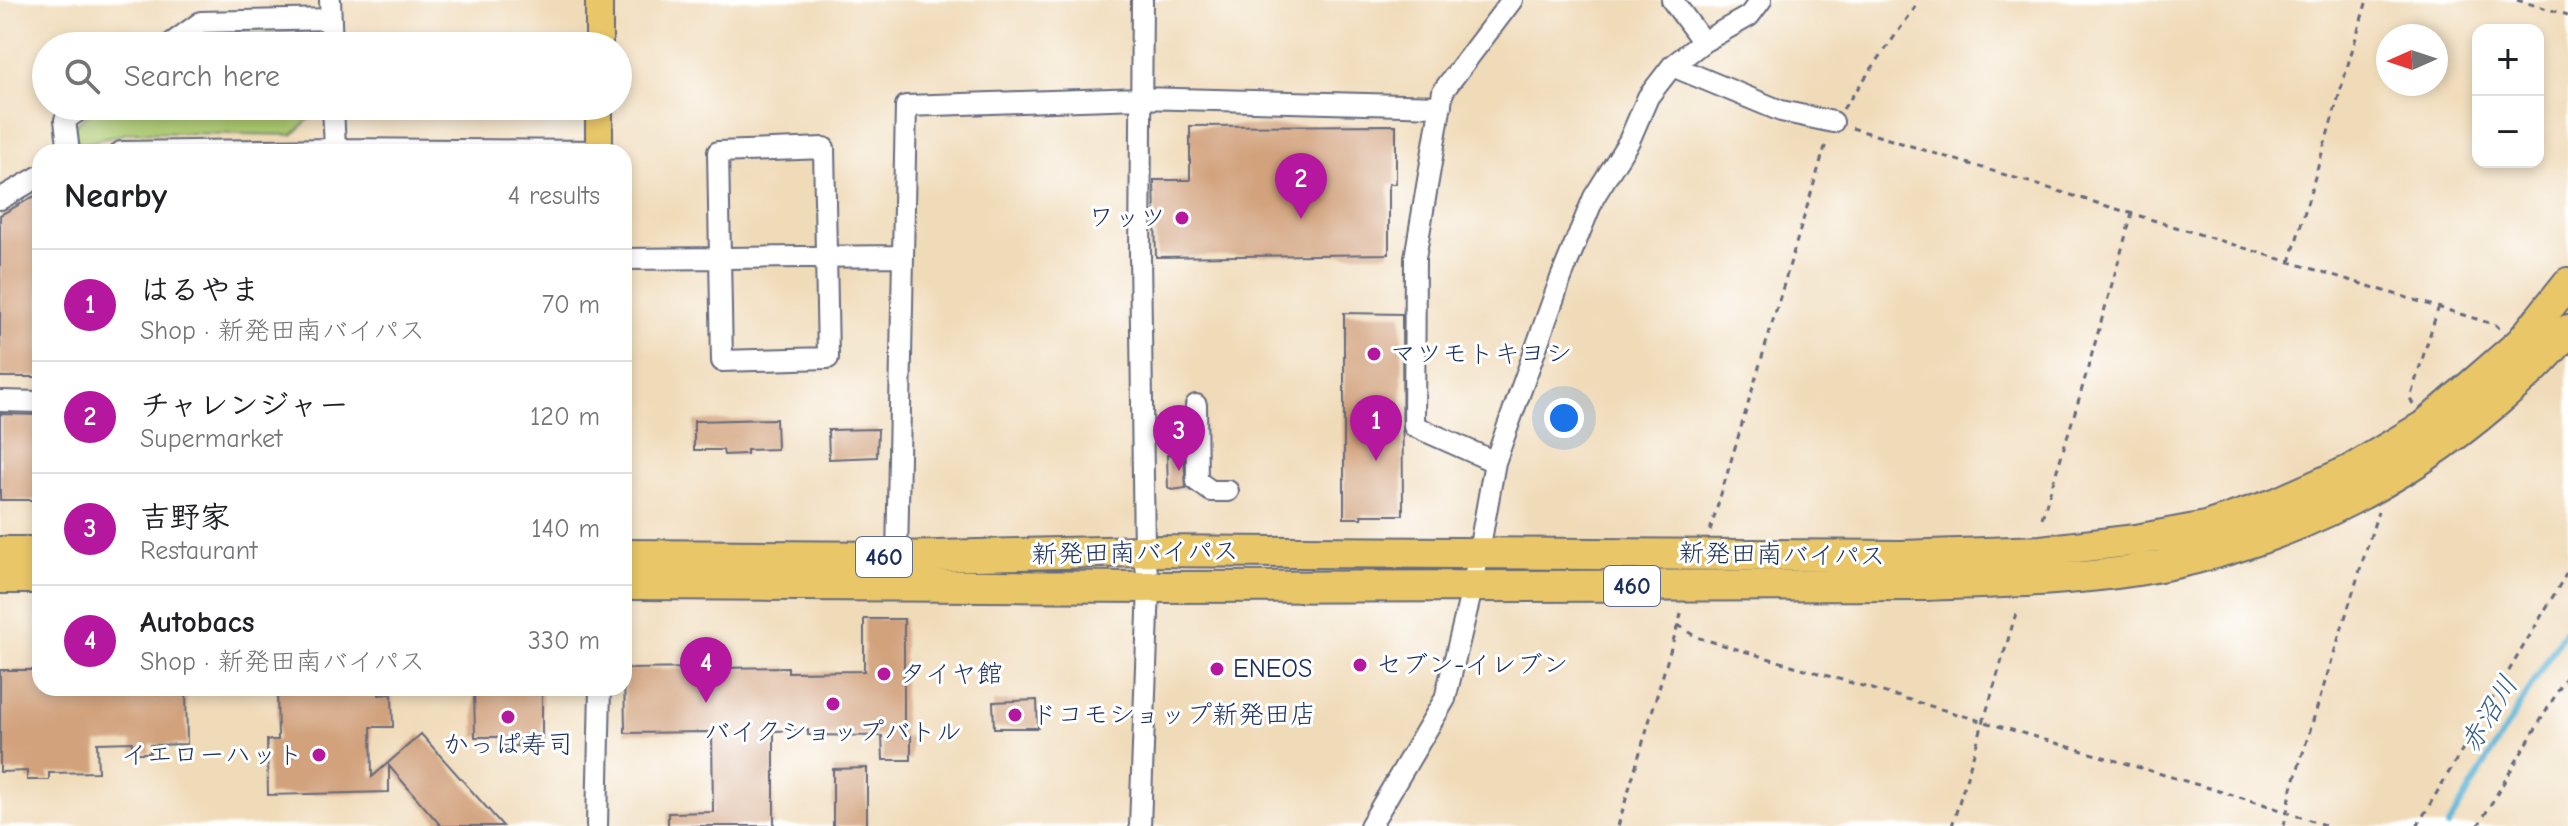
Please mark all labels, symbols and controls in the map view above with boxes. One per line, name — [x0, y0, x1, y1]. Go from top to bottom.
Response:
north arrow — [2376, 24, 2448, 96]
map controls — [2472, 24, 2544, 168]
button: + — [2472, 24, 2544, 96]
search box — [32, 32, 632, 120]
icon: search — [60, 54, 104, 98]
text: Search here — [124, 59, 280, 94]
button: − — [2472, 96, 2544, 168]
pin: 2 — [1275, 153, 1327, 219]
text: Nearby — [64, 176, 167, 216]
text: 4 results — [508, 181, 600, 211]
place label: ワッツ — [1088, 203, 1166, 233]
marker: ワッツ — [1173, 209, 1191, 227]
text: はるやま — [140, 273, 261, 308]
text: 1 — [85, 290, 95, 320]
text: 70 m — [542, 290, 600, 320]
text: Shop · 新発田南バイパス — [140, 316, 425, 346]
place label: マツモトキヨシ — [1390, 339, 1572, 369]
marker: マツモトキヨシ — [1365, 345, 1383, 363]
text: チャレンジャー — [140, 388, 349, 423]
pin: 1 — [1350, 395, 1402, 461]
your location — [1544, 398, 1584, 438]
text: 2 — [84, 402, 96, 432]
text: 120 m — [530, 402, 600, 432]
pin: 3 — [1153, 405, 1205, 471]
text: Supermarket — [140, 424, 283, 454]
text: 吉野家 — [140, 500, 230, 535]
text: 3 — [84, 514, 96, 544]
text: 140 m — [531, 514, 600, 544]
text: Restaurant — [140, 536, 257, 566]
street label: 新発田南バイパス — [1031, 536, 1239, 570]
road number: 460 — [856, 537, 912, 577]
street label: 新発田南バイパス — [1678, 538, 1886, 572]
road number: 460 — [1604, 566, 1660, 606]
text: Autobacs — [140, 605, 255, 640]
text: 4 — [84, 626, 96, 656]
text: 330 m — [528, 626, 600, 656]
pin: 4 — [680, 637, 732, 703]
text: Shop · 新発田南バイパス — [140, 647, 425, 677]
place label: セブン-イレブン — [1376, 650, 1568, 680]
place label: ENEOS — [1233, 654, 1312, 684]
marker: セブン-イレブン — [1351, 656, 1369, 674]
place label: タイヤ館 — [900, 659, 1003, 689]
marker: ENEOS — [1208, 660, 1226, 678]
marker: タイヤ館 — [875, 665, 893, 683]
water label: 赤沼川 — [2454, 670, 2524, 758]
marker: バイクショップバトル — [824, 695, 842, 713]
place label: ドコモショップ新発田店 — [1031, 700, 1316, 730]
marker: ドコモショップ新発田店 — [1006, 706, 1024, 724]
marker: かっぱ寿司 — [499, 708, 517, 726]
place label: バイクショップバトル — [704, 717, 962, 747]
place label: かっぱ寿司 — [443, 730, 573, 760]
place label: イエローハット — [121, 740, 303, 770]
marker: イエローハット — [310, 746, 328, 764]

